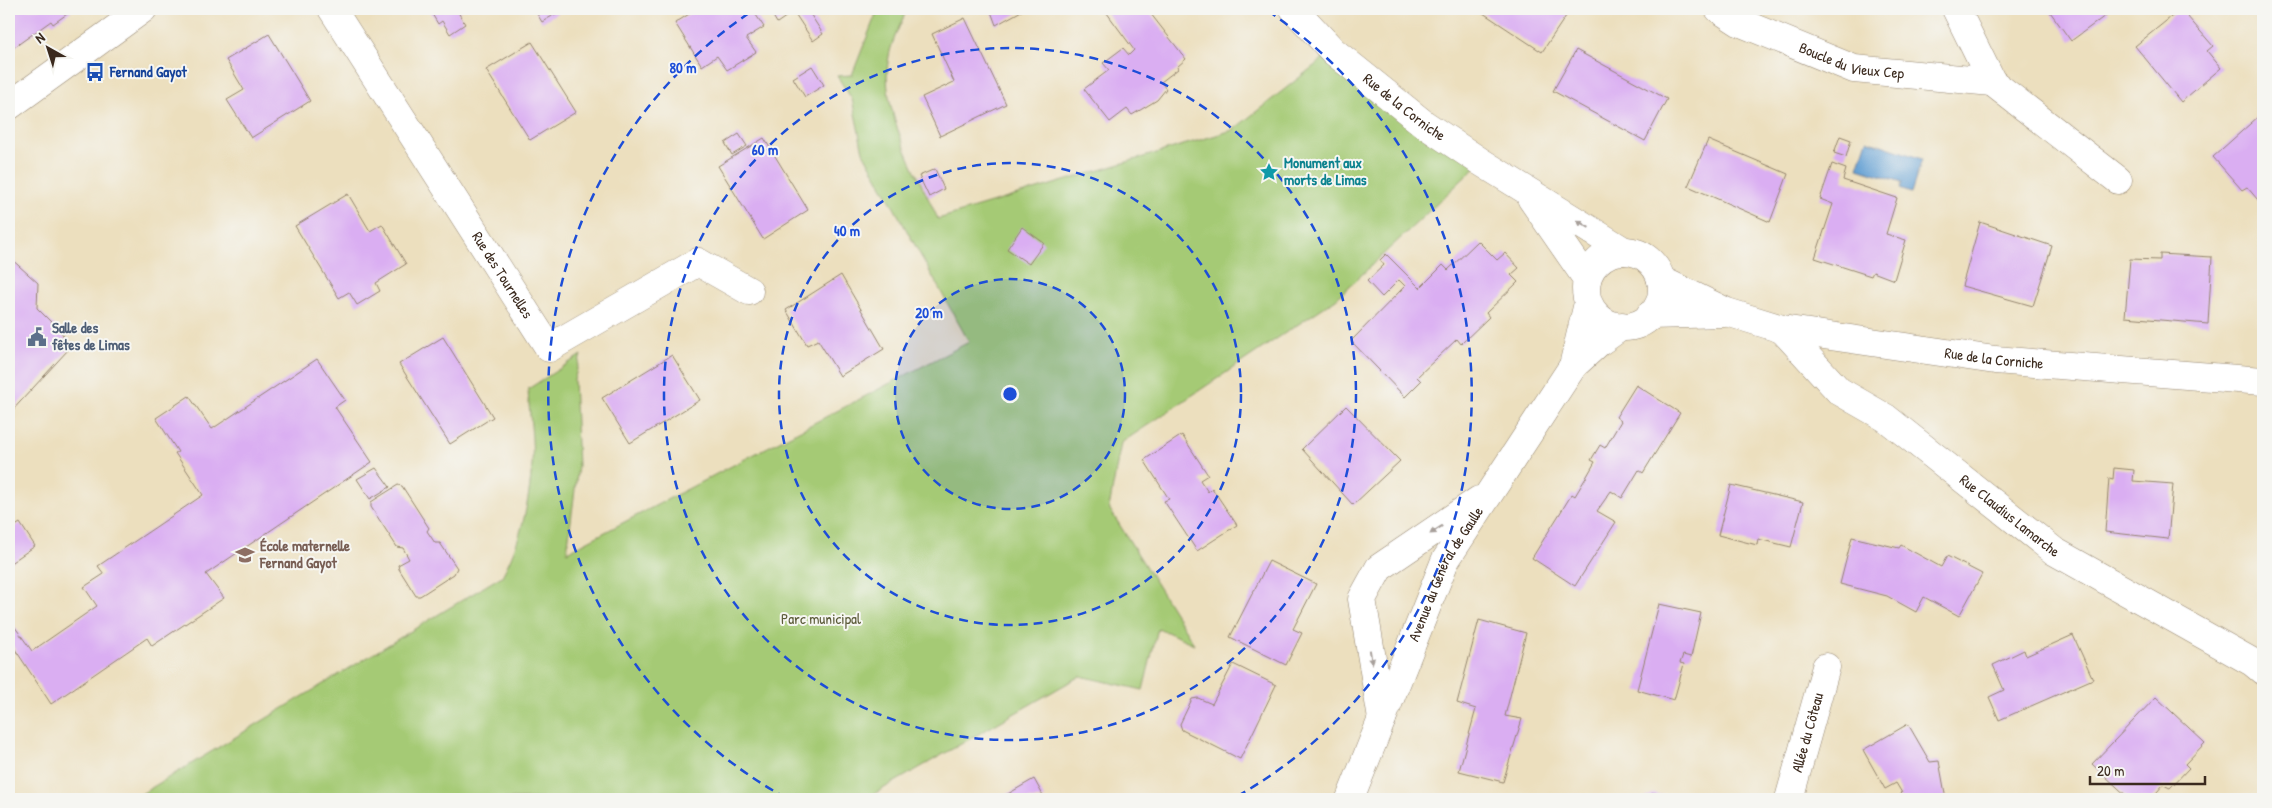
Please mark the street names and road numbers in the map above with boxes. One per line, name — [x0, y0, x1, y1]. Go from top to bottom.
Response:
street label: Boucle du Vieux Cep — [1796, 37, 1906, 84]
street label: Rue de la Corniche — [1359, 68, 1450, 145]
street label: Rue des Tournelles — [467, 227, 538, 323]
street label: Rue de la Corniche — [1943, 342, 2044, 374]
street label: Rue Claudius Lamarche — [1955, 469, 2063, 562]
street label: Avenue du Général de Gaulle — [1403, 502, 1488, 644]
street label: Allée du Côteau — [1786, 690, 1828, 775]

